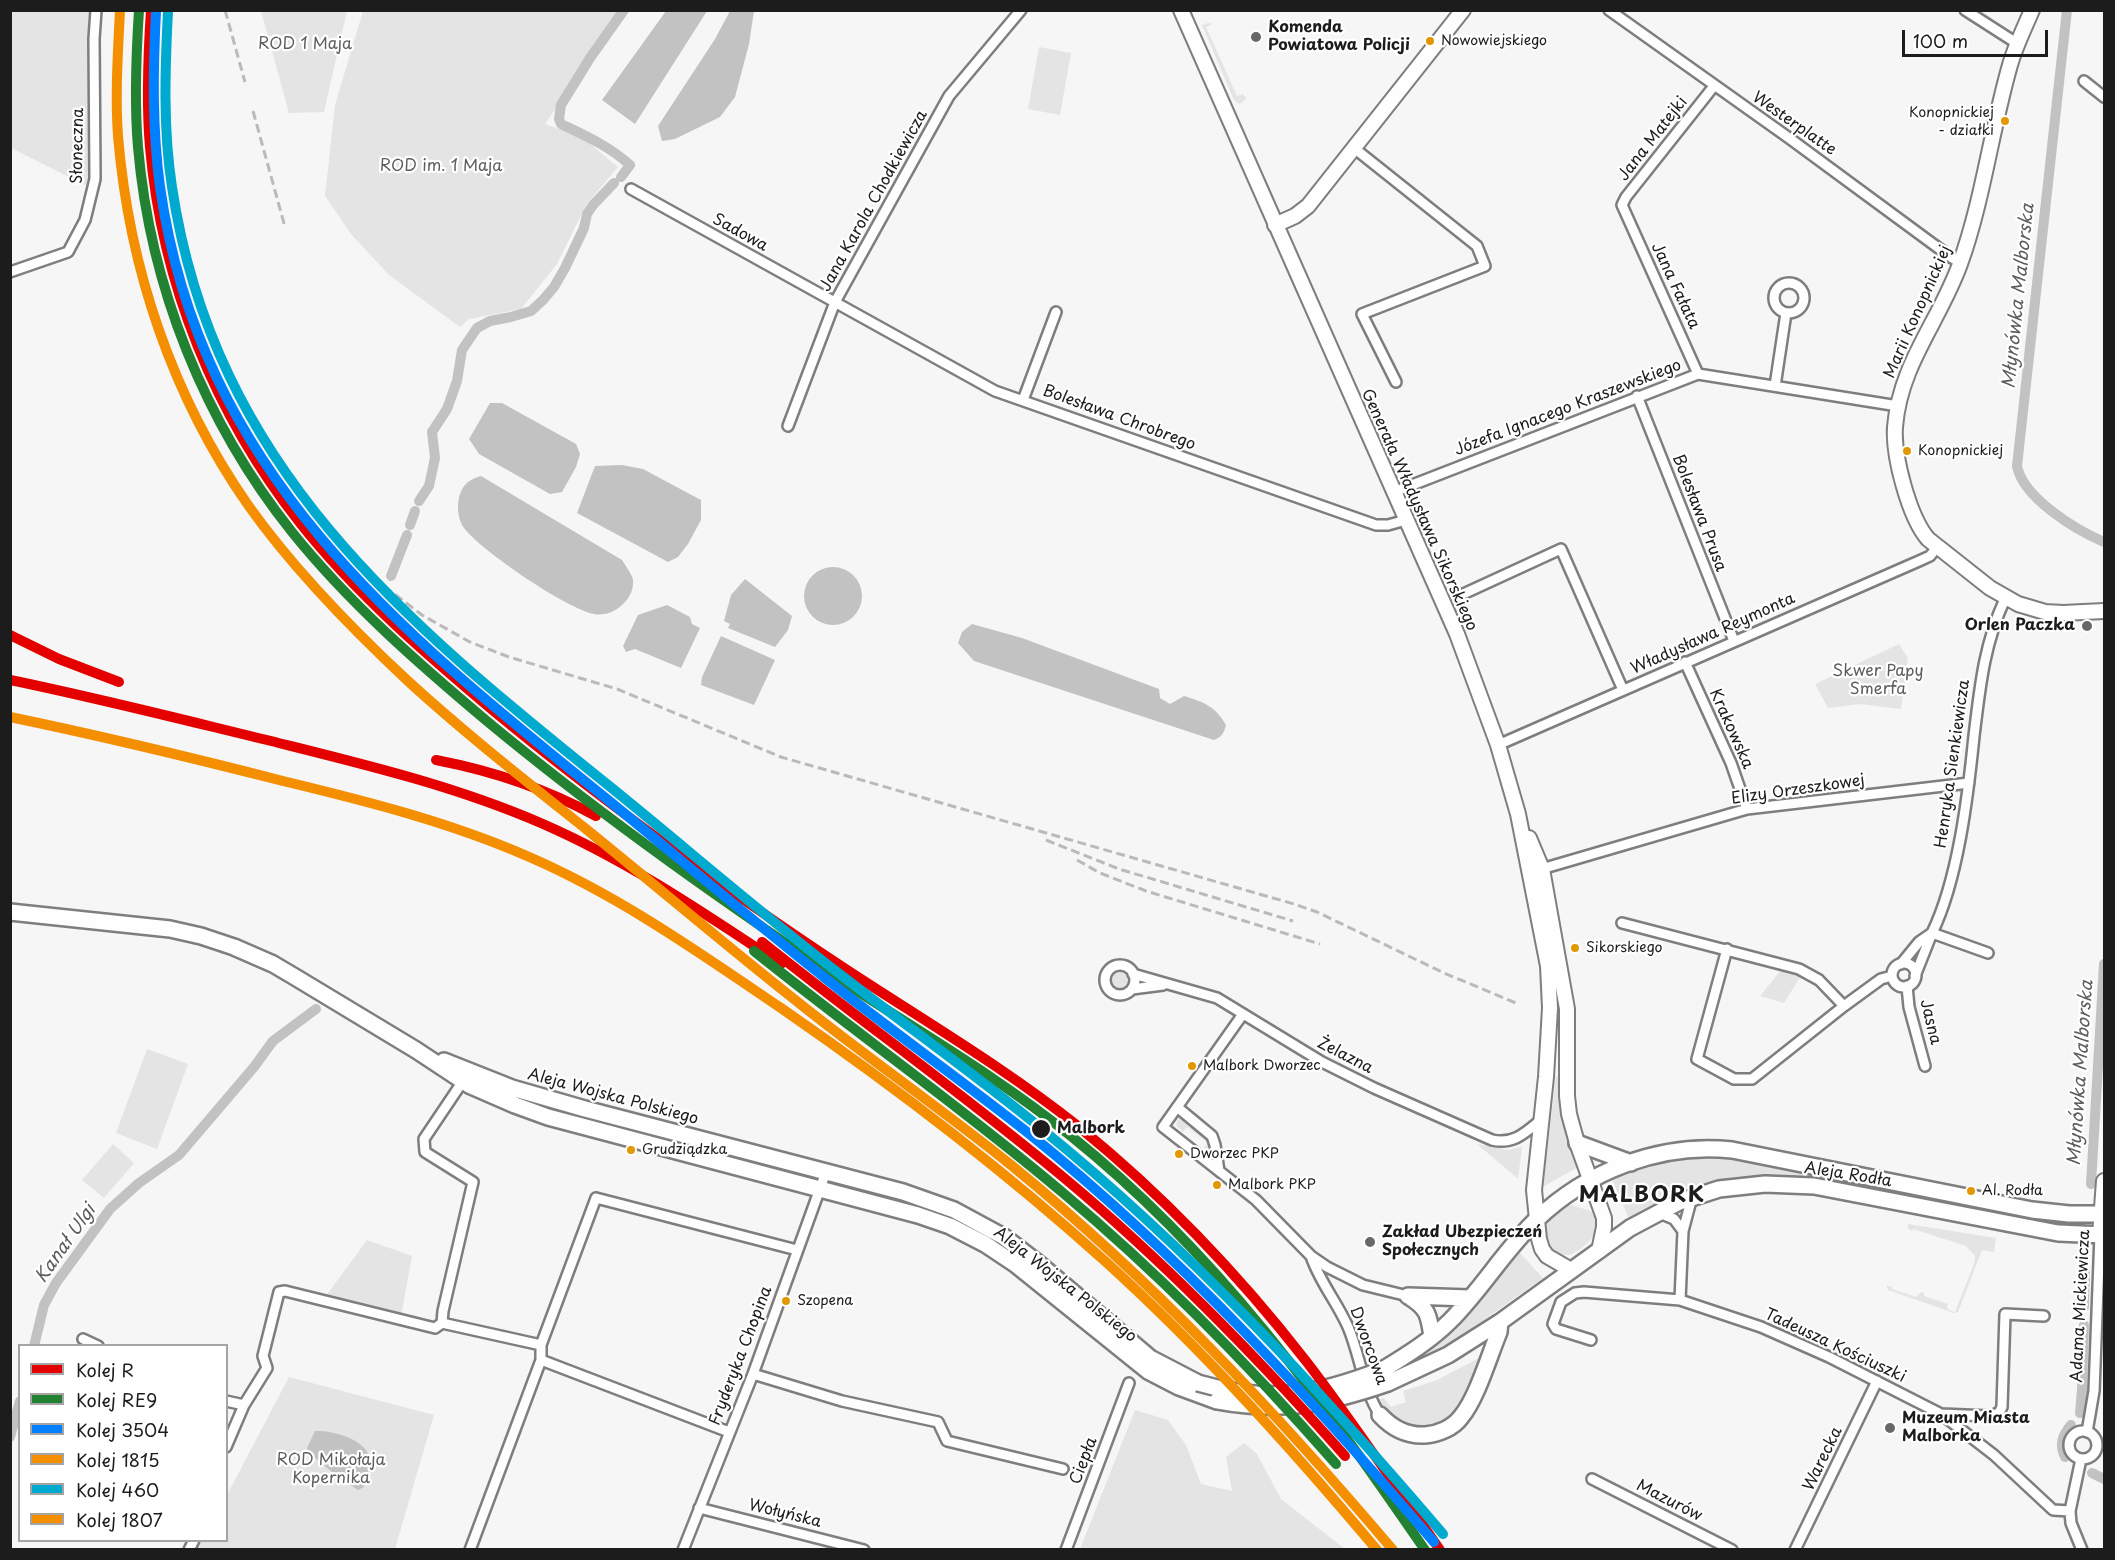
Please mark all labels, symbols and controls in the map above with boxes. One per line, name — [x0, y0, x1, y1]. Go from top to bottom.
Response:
place label: Komenda Powiatowa Policji — [1268, 18, 1410, 56]
scale bar — [1905, 18, 2050, 56]
text: 100 m — [1913, 27, 1968, 54]
marker: Komenda Powiatowa Policji — [1249, 30, 1263, 44]
place label: Nowowiejskiego — [1441, 33, 1547, 49]
park label: ROD 1 Maja — [258, 35, 352, 55]
marker: Nowowiejskiego — [1424, 35, 1436, 47]
street label: Westerplatte — [1748, 88, 1840, 160]
street label: Jana Matejki — [1614, 93, 1692, 185]
place label: Konopnickiej - działki — [1909, 105, 1994, 138]
street label: Jana Karola Chodkiewicza — [816, 107, 932, 295]
street label: Słoneczna — [68, 108, 88, 184]
marker: Konopnickiej - działki — [1999, 115, 2011, 127]
park label: ROD im. 1 Maja — [380, 157, 502, 177]
water label: Młynówka Malborska — [1999, 202, 2039, 390]
street label: Sadowa — [709, 210, 771, 256]
street label: Jana Fałata — [1647, 240, 1703, 332]
street label: Marii Konopnickiej — [1880, 243, 1956, 381]
street label: Józefa Ignacego Kraszewskiego — [1452, 356, 1684, 460]
street label: Bolesława Chrobrego — [1040, 381, 1198, 455]
street label: Generała Władysława Sikorskiego — [1357, 386, 1481, 634]
place label: Konopnickiej — [1918, 443, 2003, 459]
marker: Konopnickiej — [1901, 445, 1913, 457]
street label: Bolesława Prusa — [1668, 452, 1730, 574]
street label: Władysława Reymonta — [1628, 589, 1798, 679]
place label: Orlen Paczka — [1965, 616, 2075, 636]
marker: Orlen Paczka — [2080, 619, 2094, 633]
park label: Skwer Papy Smerfa — [1832, 662, 1924, 700]
street label: Henryka Sienkiewicza — [1932, 678, 1974, 850]
street label: Krakowska — [1705, 686, 1757, 772]
street label: Elizy Orzeszkowej — [1730, 771, 1866, 809]
place label: Sikorskiego — [1586, 940, 1663, 956]
marker: Sikorskiego — [1569, 942, 1581, 954]
water label: Młynówka Malborska — [2064, 980, 2098, 1166]
street label: Jasna — [1915, 997, 1945, 1047]
street label: Żelazna — [1314, 1034, 1376, 1078]
place label: Malbork Dworzec — [1203, 1058, 1321, 1074]
marker: Malbork Dworzec — [1186, 1060, 1198, 1072]
street label: Aleja Wojska Polskiego — [526, 1065, 700, 1129]
marker: Malbork — [1030, 1118, 1052, 1140]
place label: Malbork — [1057, 1119, 1125, 1139]
place label: Grudziądzka — [642, 1142, 727, 1158]
marker: Grudziądzka — [625, 1144, 637, 1156]
place label: Dworzec PKP — [1190, 1146, 1279, 1162]
marker: Dworzec PKP — [1173, 1148, 1185, 1160]
street label: Aleja Rodła — [1803, 1159, 1893, 1191]
place label: Malbork PKP — [1228, 1177, 1316, 1193]
marker: Malbork PKP — [1211, 1179, 1223, 1191]
district label: MALBORK — [1579, 1183, 1705, 1209]
place label: Al. Rodła — [1982, 1183, 2043, 1199]
marker: Al. Rodła — [1965, 1185, 1977, 1197]
water label: Kanał Ulgi — [31, 1201, 101, 1287]
street label: Aleja Wojska Polskiego — [990, 1223, 1140, 1347]
place label: Zakład Ubezpieczeń Społecznych — [1382, 1223, 1542, 1261]
street label: Adama Mickiewicza — [2067, 1229, 2095, 1383]
marker: Zakład Ubezpieczeń Społecznych — [1363, 1235, 1377, 1249]
street label: Fryderyka Chopina — [706, 1284, 776, 1428]
place label: Szopena — [797, 1293, 853, 1309]
marker: Szopena — [780, 1295, 792, 1307]
street label: Dworcowa — [1345, 1304, 1391, 1388]
street label: Tadeusza Kościuszki — [1761, 1305, 1909, 1387]
legend — [18, 1344, 228, 1542]
text: Kolej R — [76, 1356, 134, 1383]
text: Kolej RE9 — [76, 1386, 157, 1413]
place label: Muzeum Miasta Malborka — [1902, 1409, 2030, 1447]
text: Kolej 3504 — [76, 1416, 169, 1443]
marker: Muzeum Miasta Malborka — [1883, 1421, 1897, 1435]
street label: Warecka — [1799, 1424, 1847, 1494]
street label: Ciepła — [1066, 1435, 1102, 1487]
text: Kolej 1815 — [76, 1446, 160, 1473]
park label: ROD Mikołaja Kopernika — [276, 1451, 386, 1489]
text: Kolej 460 — [76, 1476, 159, 1503]
street label: Mazurów — [1633, 1476, 1705, 1526]
street label: Wołyńska — [747, 1496, 823, 1532]
text: Kolej 1807 — [76, 1506, 163, 1533]

